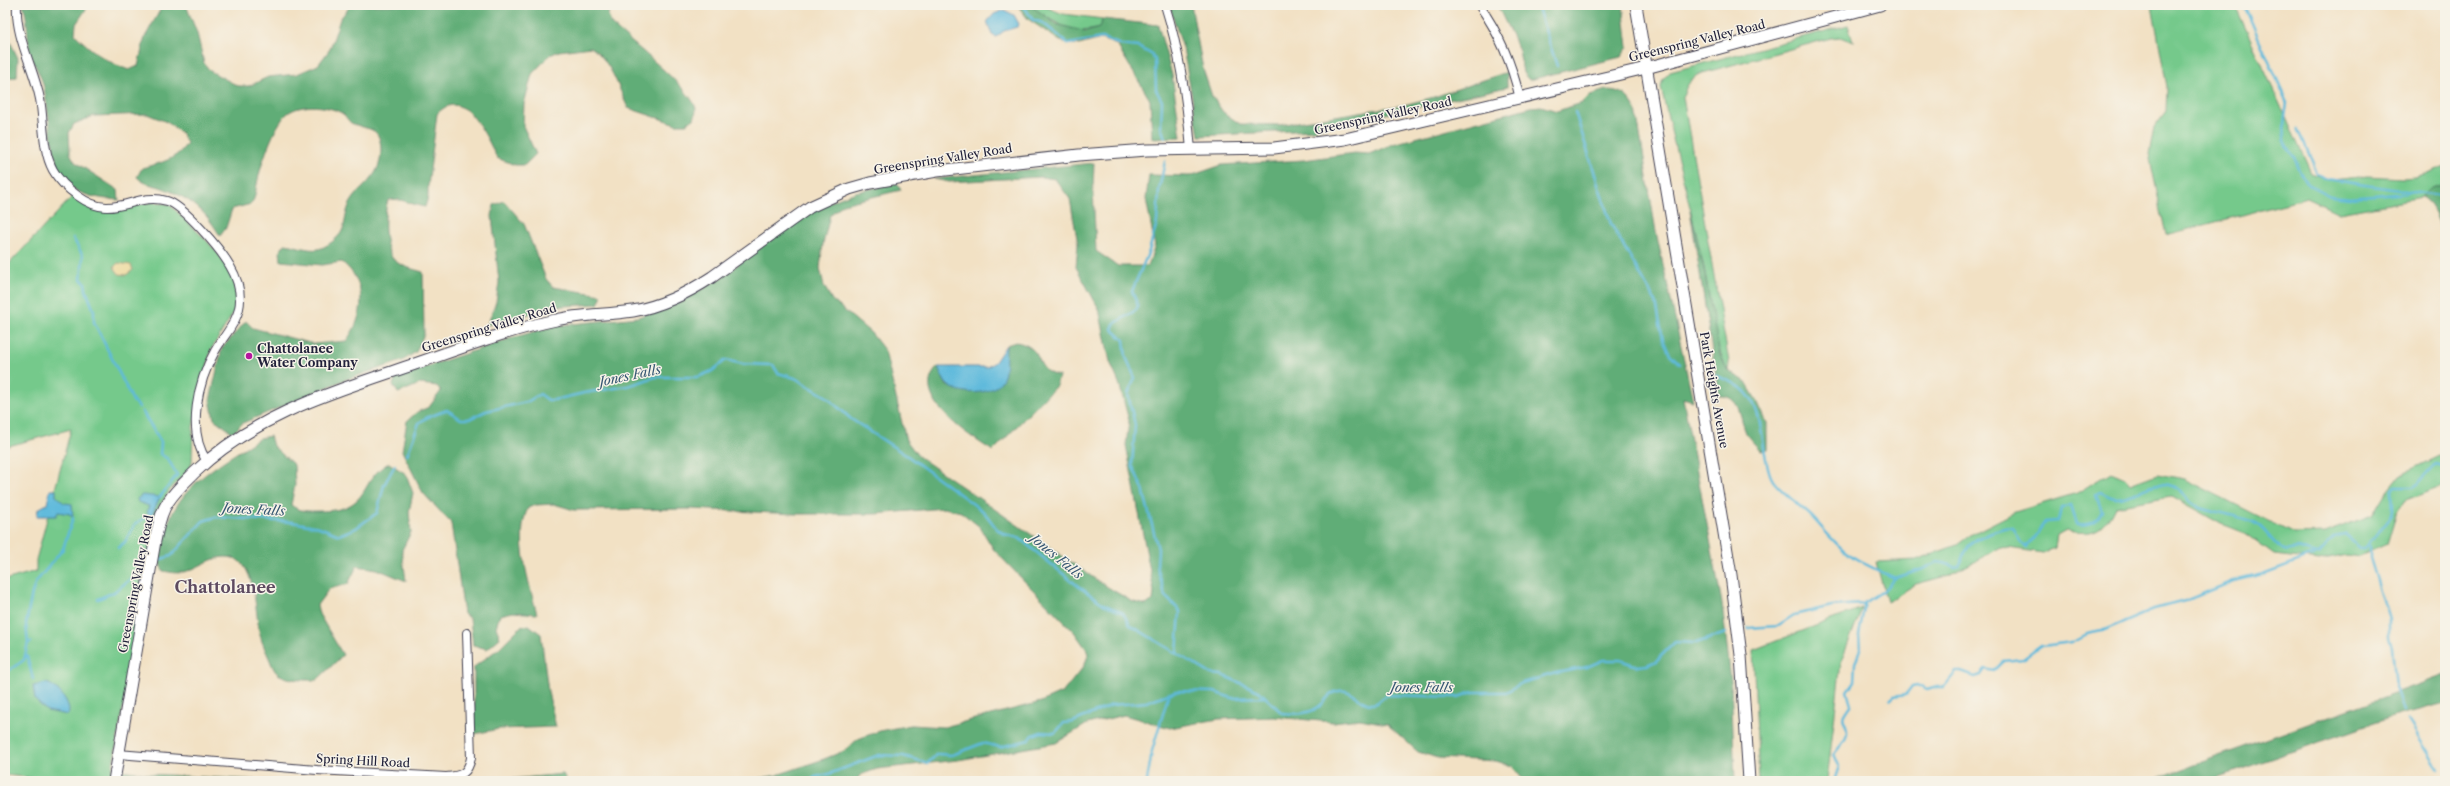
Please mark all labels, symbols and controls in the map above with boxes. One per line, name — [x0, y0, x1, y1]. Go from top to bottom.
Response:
street label: Greenspring Valley Road — [1627, 16, 1767, 65]
street label: Greenspring Valley Road — [1313, 93, 1454, 137]
street label: Greenspring Valley Road — [873, 140, 1014, 177]
street label: Greenspring Valley Road — [420, 300, 559, 355]
street label: Park Heights Avenue — [1697, 330, 1732, 450]
place label: Chattolanee Water Company — [256, 341, 358, 370]
marker: Chattolanee Water Company — [244, 351, 254, 361]
water label: Jones Falls — [594, 361, 663, 390]
water label: Jones Falls — [218, 499, 286, 519]
street label: Greenspring Valley Road — [115, 513, 156, 654]
water label: Jones Falls — [1024, 527, 1087, 582]
district label: Chattolanee — [174, 577, 276, 597]
water label: Jones Falls — [1386, 679, 1454, 695]
street label: Spring Hill Road — [316, 751, 411, 770]

